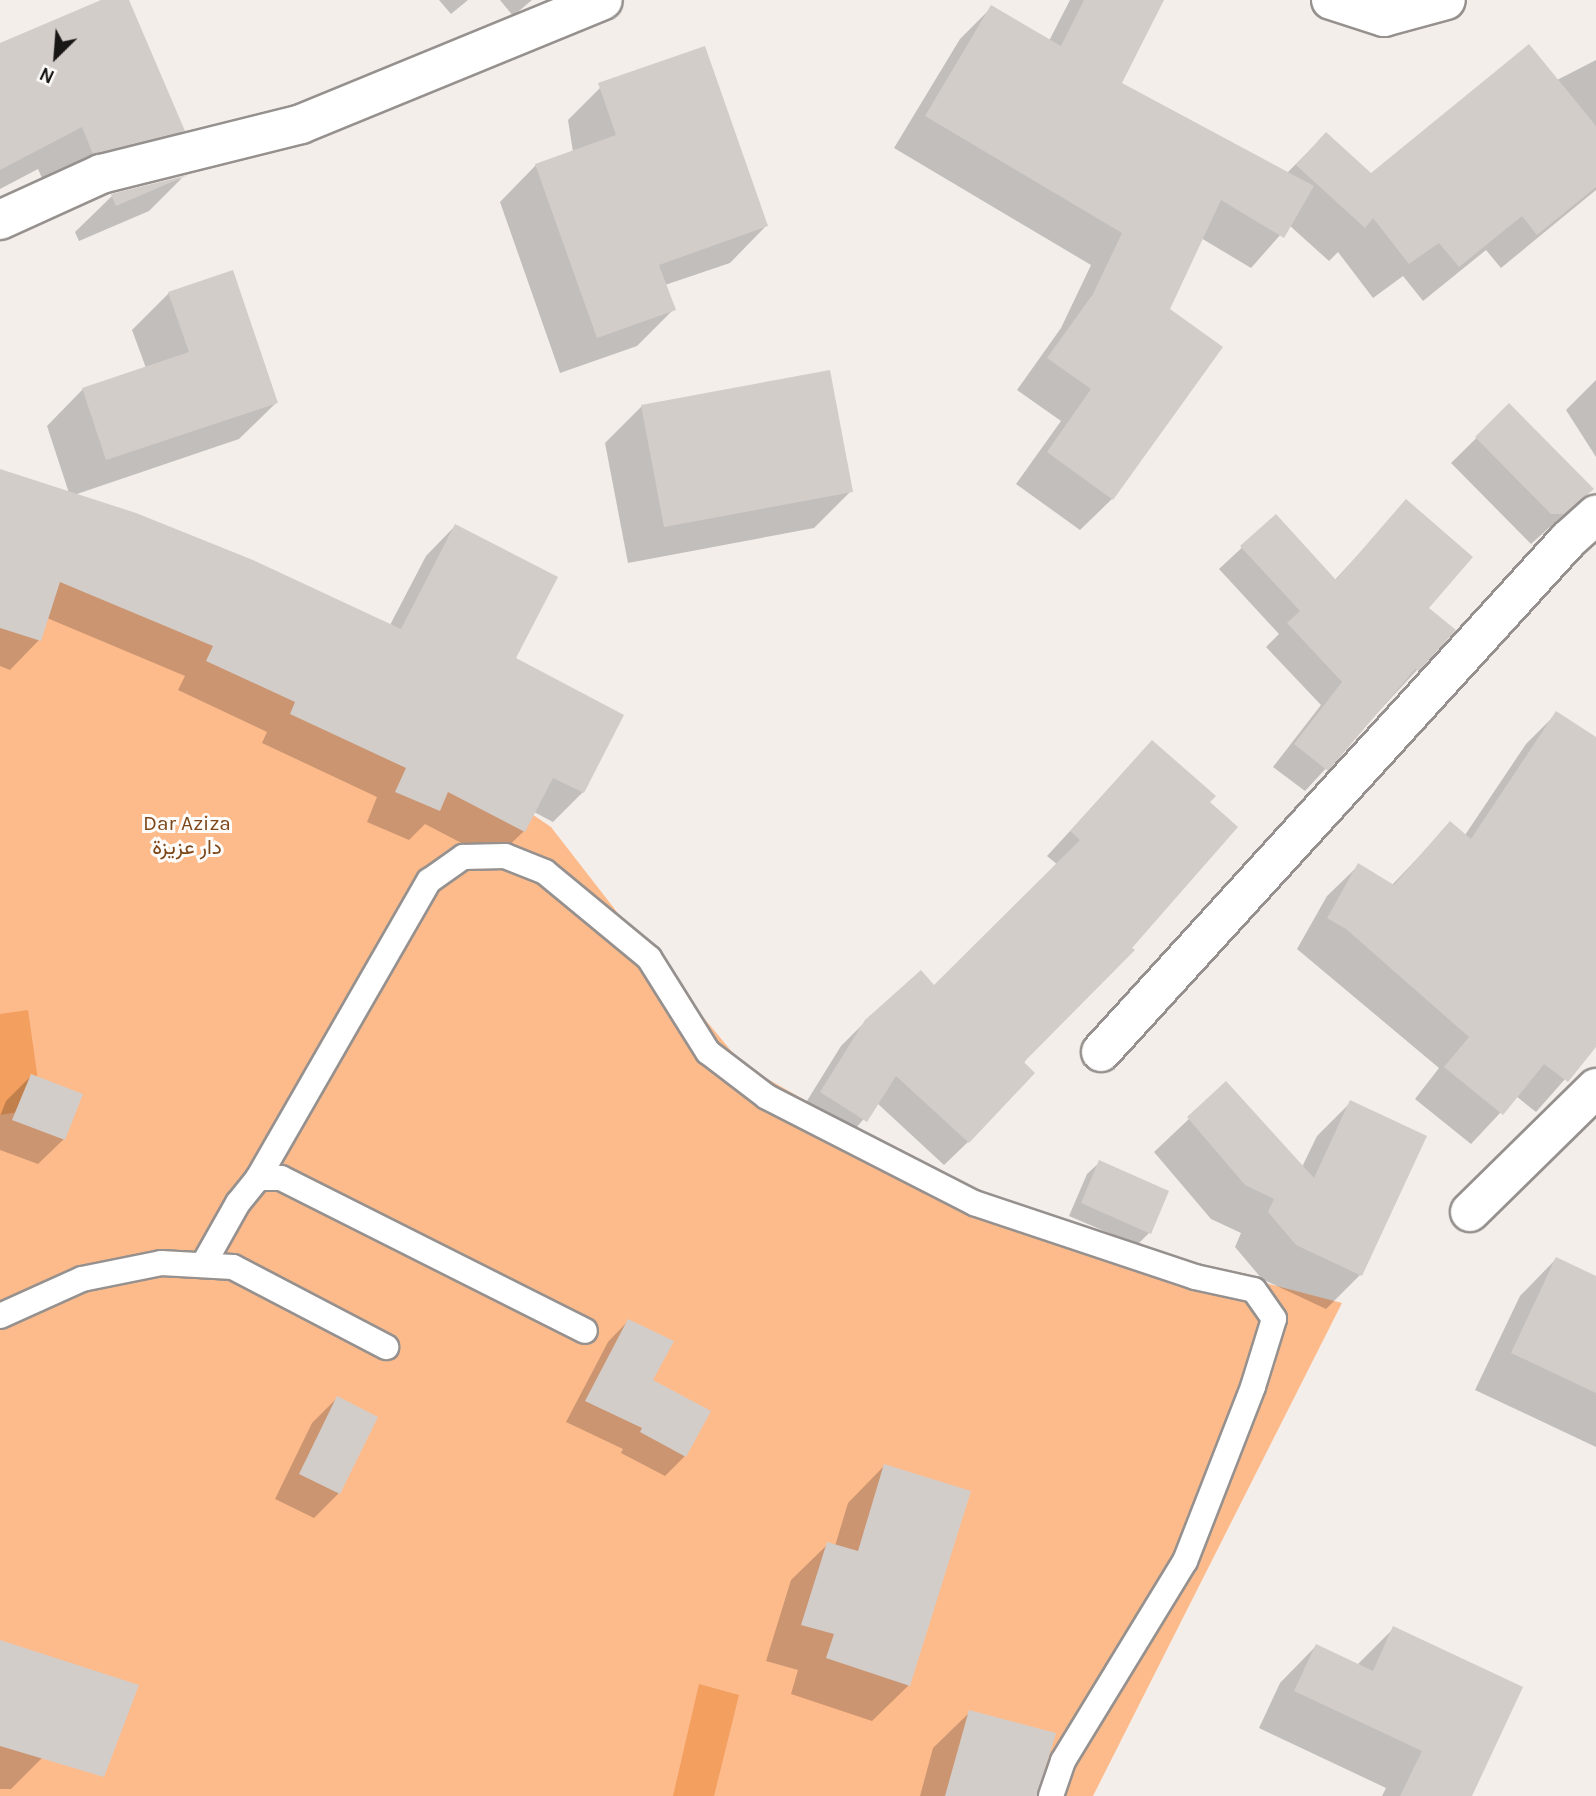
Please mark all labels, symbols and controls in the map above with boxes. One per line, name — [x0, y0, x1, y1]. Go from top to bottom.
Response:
north arrow — [21, 21, 91, 91]
text: N — [36, 62, 58, 88]
park label: Dar Aziza دار عزيزة — [143, 810, 231, 860]

